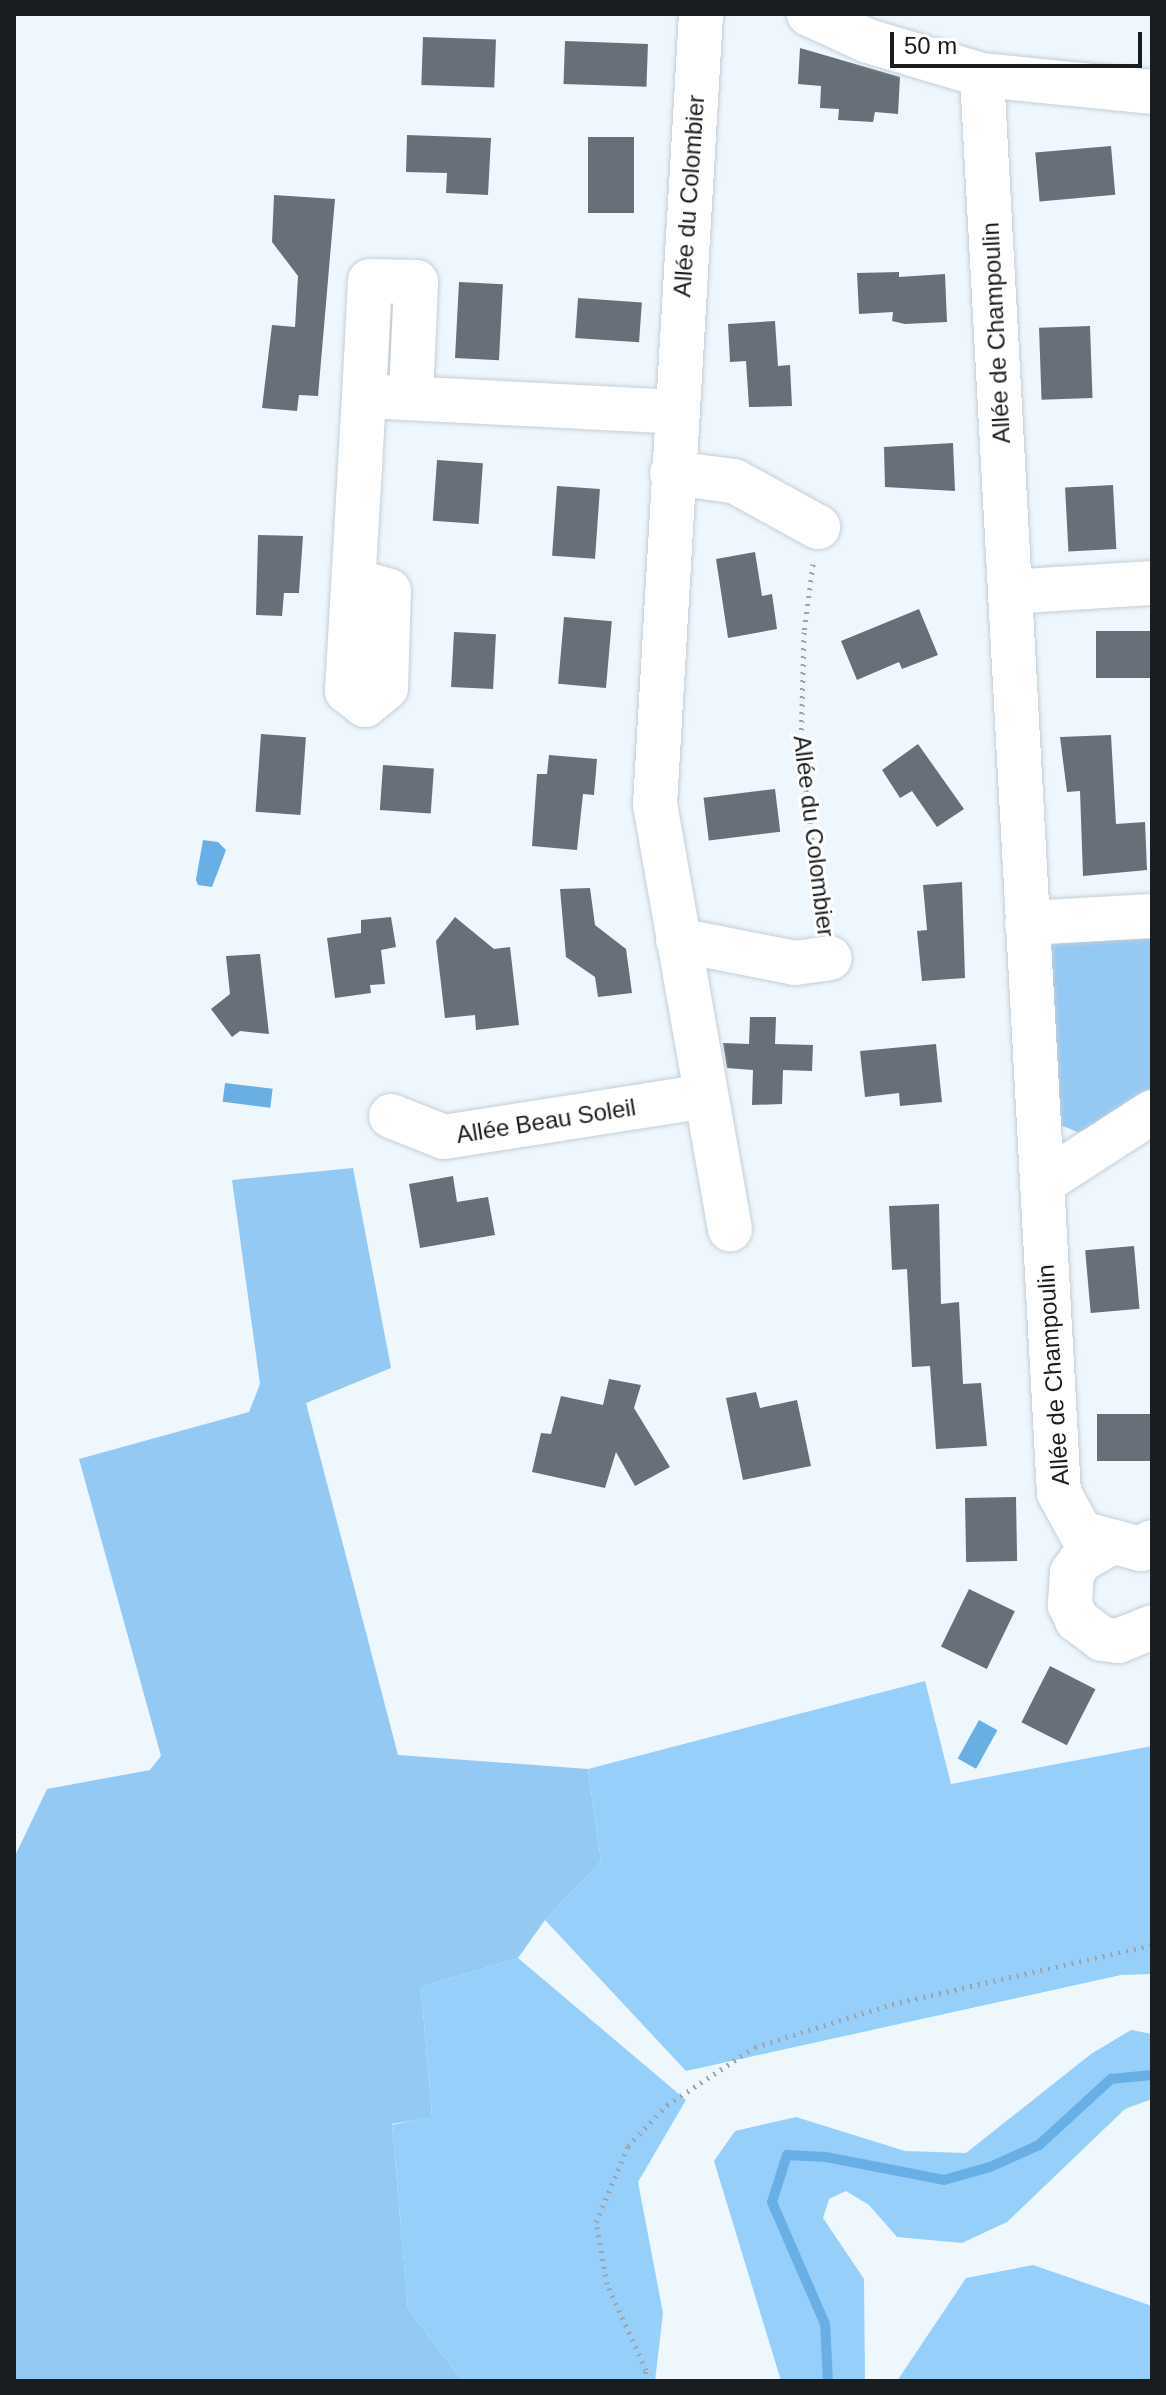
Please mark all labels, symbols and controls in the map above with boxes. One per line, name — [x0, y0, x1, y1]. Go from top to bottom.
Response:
scale bar — [894, 16, 1146, 66]
text: 50 m — [904, 32, 957, 59]
street label: Allée du Colombier — [668, 94, 710, 298]
street label: Allée de Champoulin — [976, 222, 1016, 444]
street label: Allée du Colombier — [787, 734, 841, 938]
street label: Allée Beau Soleil — [454, 1093, 638, 1149]
street label: Allée de Champoulin — [1031, 1264, 1075, 1486]

